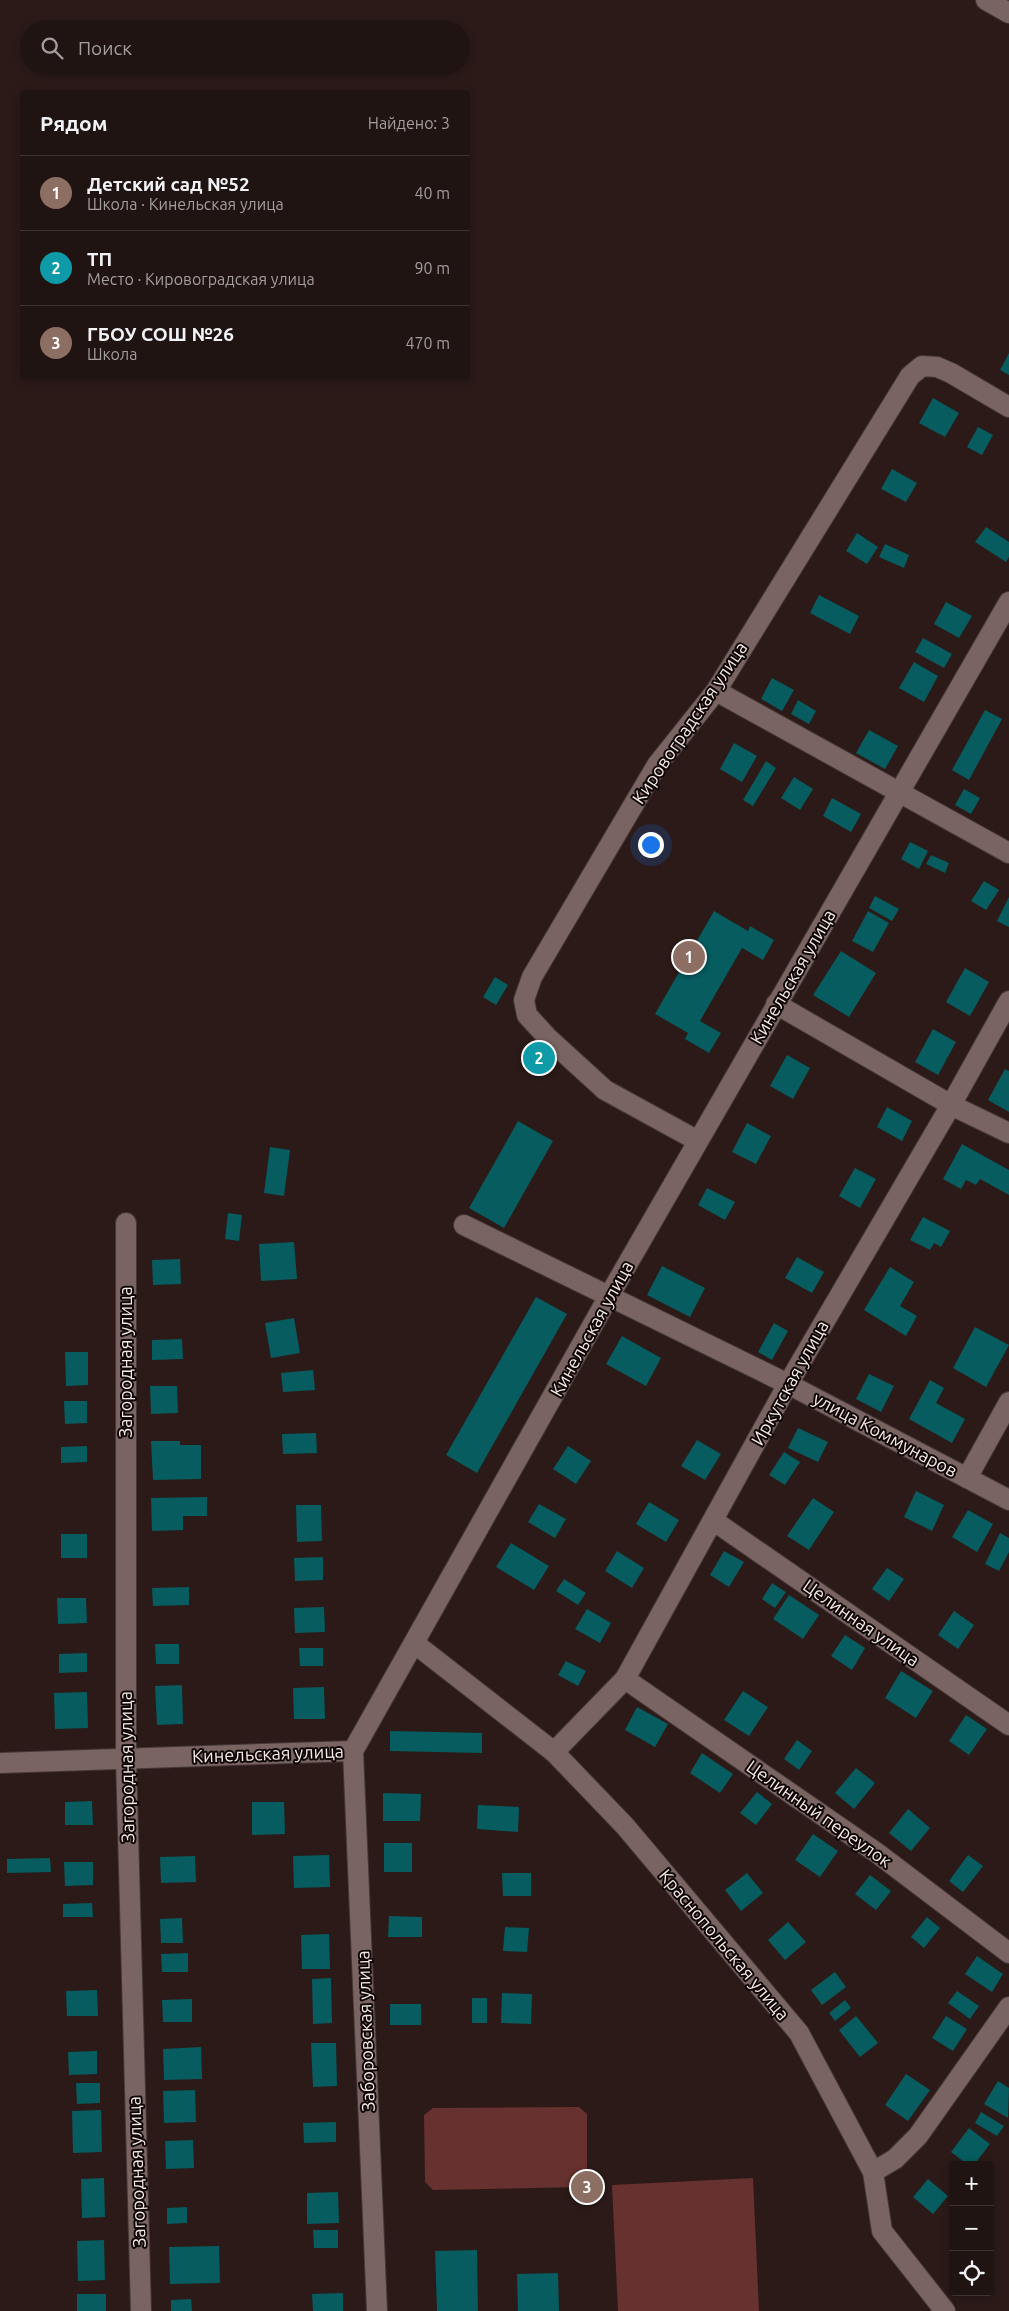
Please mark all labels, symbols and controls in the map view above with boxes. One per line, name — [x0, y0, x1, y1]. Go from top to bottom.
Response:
search box — [20, 20, 470, 75]
icon: search — [38, 34, 66, 62]
text: Поиск — [78, 37, 132, 59]
text: Рядом — [40, 111, 108, 135]
text: Найдено: 3 — [368, 114, 450, 132]
text: Детский сад №52 — [87, 173, 250, 195]
text: 1 — [51, 184, 61, 202]
text: 40 m — [414, 184, 450, 202]
text: Школа · Кинельская улица — [87, 195, 284, 213]
text: ТП — [87, 248, 112, 270]
text: 2 — [51, 259, 61, 277]
text: 90 m — [414, 259, 450, 277]
text: Место · Кировоградская улица — [87, 270, 315, 288]
text: ГБОУ СОШ №26 — [87, 323, 234, 345]
text: 3 — [51, 334, 61, 352]
text: 470 m — [405, 334, 450, 352]
text: Школа — [87, 345, 137, 363]
street label: Кировоградская улица — [628, 638, 751, 807]
your location — [638, 832, 664, 858]
street label: Кинельская улица — [746, 906, 839, 1047]
pin: 1 — [673, 938, 705, 976]
pin: 2 — [523, 1039, 555, 1077]
street label: Кинельская улица — [546, 1257, 637, 1400]
street label: Загородная улица — [115, 1286, 135, 1438]
street label: Иркутская улица — [747, 1317, 832, 1448]
street label: улица Коммунаров — [810, 1388, 961, 1481]
street label: Целинная улица — [800, 1575, 923, 1670]
street label: Загородная улица — [115, 1691, 137, 1843]
street label: Кинельская улица — [192, 1740, 344, 1766]
street label: Целинный переулок — [743, 1756, 896, 1871]
street label: Краснопольская улица — [656, 1865, 794, 2024]
street label: Заборовская улица — [352, 1950, 378, 2112]
street label: Загородная улица — [123, 2096, 149, 2248]
map controls — [949, 2161, 994, 2296]
button: + — [949, 2161, 994, 2206]
pin: 3 — [571, 2168, 603, 2206]
button: − — [949, 2206, 994, 2251]
button: locate — [949, 2251, 994, 2296]

